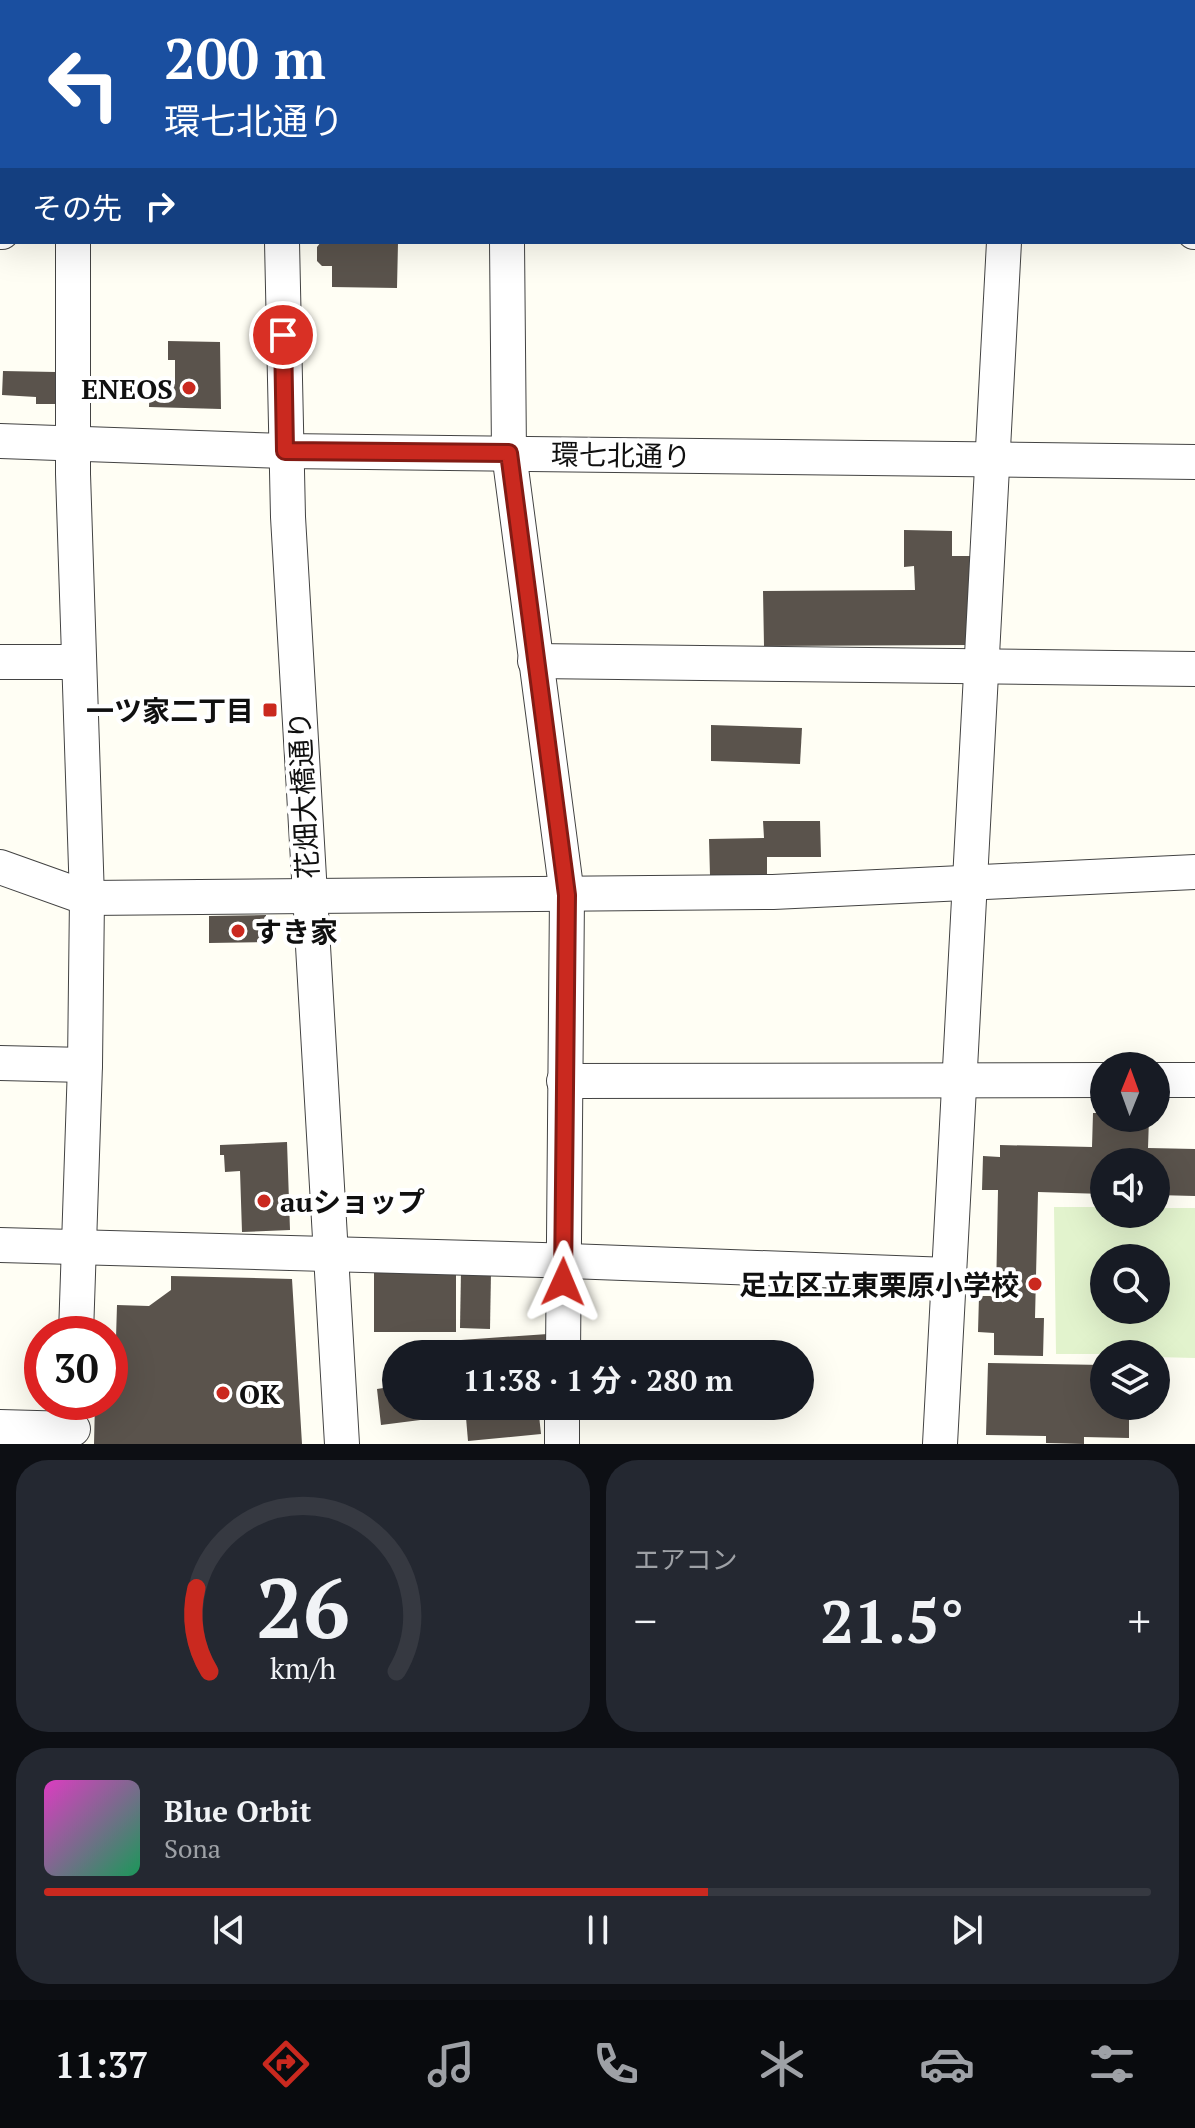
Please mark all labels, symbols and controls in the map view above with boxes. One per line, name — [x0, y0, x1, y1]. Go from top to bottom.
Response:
text: 200 m — [164, 21, 326, 95]
icon: left — [32, 32, 136, 136]
text: 環七北通り — [164, 97, 344, 144]
icon: right — [138, 184, 182, 228]
text: その先 — [32, 188, 122, 228]
pin — [249, 301, 317, 369]
icon: arrive — [261, 313, 305, 357]
place label: ENEOS — [81, 370, 173, 407]
marker: ENEOS — [180, 379, 198, 397]
street label: 環七北通り — [551, 435, 691, 475]
place label: 一ツ家二丁目 — [86, 692, 254, 729]
marker: 一ツ家二丁目 — [261, 701, 279, 719]
street label: 花畑大橋通り — [280, 710, 326, 880]
place label: すき家 — [254, 913, 338, 950]
marker: すき家 — [229, 922, 247, 940]
north arrow — [1090, 1052, 1170, 1132]
map controls — [1090, 1052, 1170, 1420]
button: sound — [1090, 1148, 1170, 1228]
place label: auショップ — [280, 1183, 425, 1220]
marker: auショップ — [255, 1192, 273, 1210]
position arrow — [521, 1240, 605, 1324]
button: search — [1090, 1244, 1170, 1324]
place label: 足立区立東栗原小学校 — [739, 1266, 1019, 1303]
marker: 足立区立東栗原小学校 — [1026, 1275, 1044, 1293]
speed limit sign: 30 — [24, 1316, 128, 1420]
button: layers — [1090, 1340, 1170, 1420]
text: 11:38 · 1 分 · 280 m — [463, 1360, 733, 1400]
place label: OK — [239, 1375, 280, 1412]
marker: OK — [214, 1384, 232, 1402]
text: エアコン — [634, 1542, 738, 1576]
text: 26 — [256, 1552, 350, 1662]
text: 21.5° — [820, 1581, 964, 1660]
text: − — [634, 1591, 657, 1650]
text: + — [1128, 1591, 1151, 1650]
text: km/h — [270, 1649, 336, 1687]
text: Blue Orbit — [164, 1791, 311, 1831]
text: Sona — [164, 1831, 221, 1865]
icon: previous — [207, 1908, 251, 1952]
icon: pause — [576, 1908, 620, 1952]
icon: next — [945, 1908, 989, 1952]
icon: directions — [258, 2036, 314, 2092]
icon: music — [423, 2036, 479, 2092]
icon: phone — [588, 2036, 644, 2092]
icon: climate — [754, 2036, 810, 2092]
icon: car — [919, 2036, 975, 2092]
icon: filters — [1084, 2036, 1140, 2092]
text: 11:37 — [55, 2041, 148, 2088]

